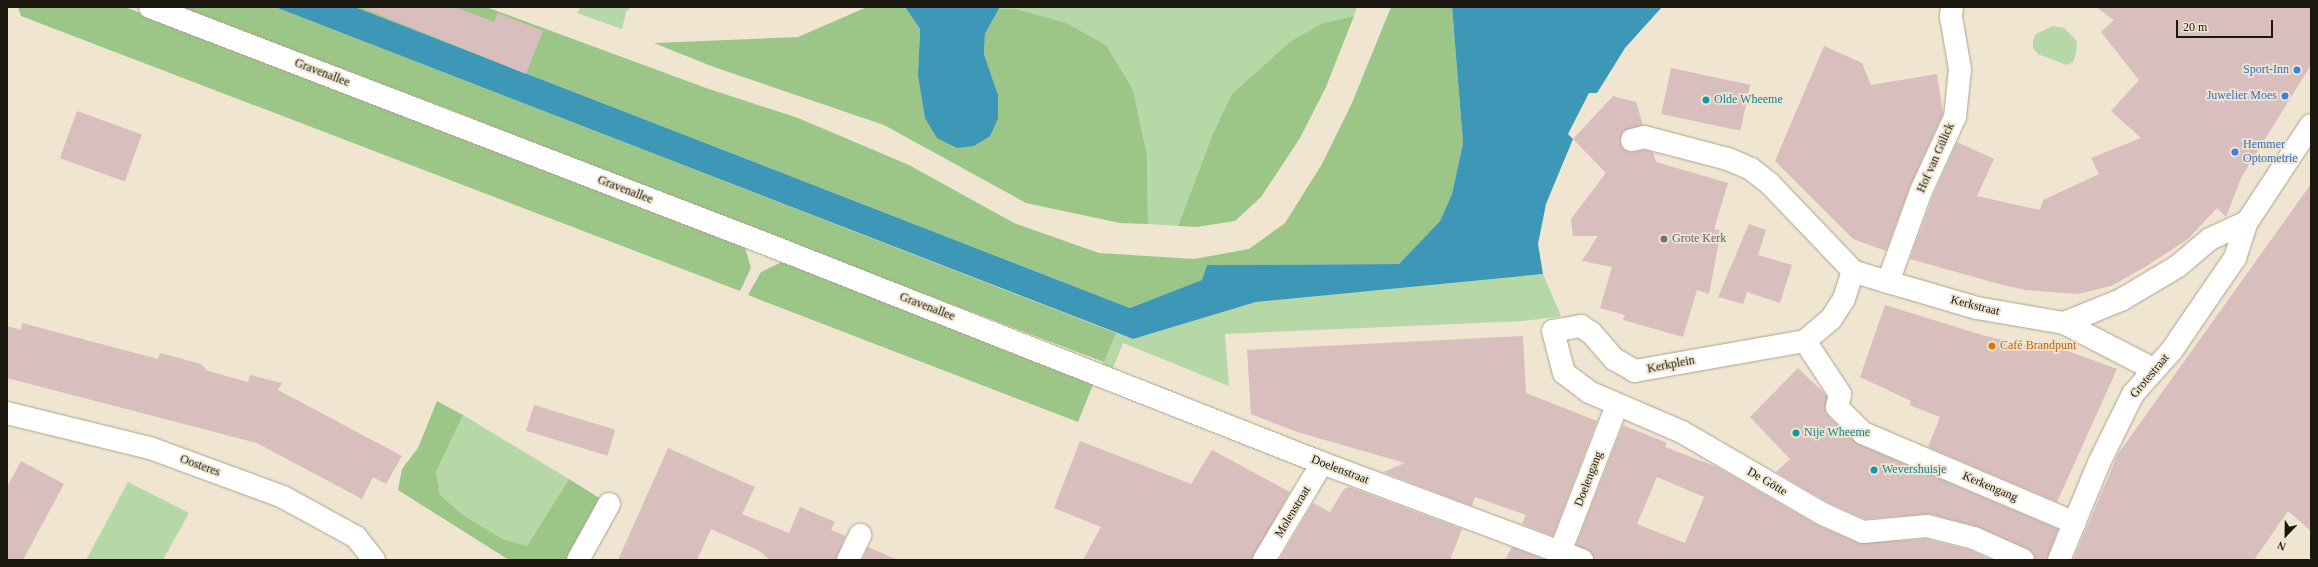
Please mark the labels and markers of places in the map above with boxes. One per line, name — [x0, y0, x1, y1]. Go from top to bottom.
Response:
place label: Sport-Inn — [2243, 63, 2289, 77]
marker: Sport-Inn — [2292, 65, 2302, 75]
place label: Juwelier Moes — [2207, 89, 2277, 103]
marker: Juwelier Moes — [2280, 91, 2290, 101]
place label: Olde Wheeme — [1714, 93, 1783, 107]
marker: Olde Wheeme — [1701, 95, 1711, 105]
place label: Hemmer Optometrie — [2243, 138, 2298, 166]
marker: Hemmer Optometrie — [2230, 147, 2240, 157]
place label: Grote Kerk — [1672, 232, 1726, 246]
marker: Grote Kerk — [1659, 234, 1669, 244]
place label: Café Brandpunt — [2000, 339, 2076, 353]
marker: Café Brandpunt — [1987, 341, 1997, 351]
place label: Nije Wheeme — [1804, 426, 1870, 440]
marker: Nije Wheeme — [1791, 428, 1801, 438]
place label: Wevershuisje — [1882, 463, 1946, 477]
marker: Wevershuisje — [1869, 465, 1879, 475]

